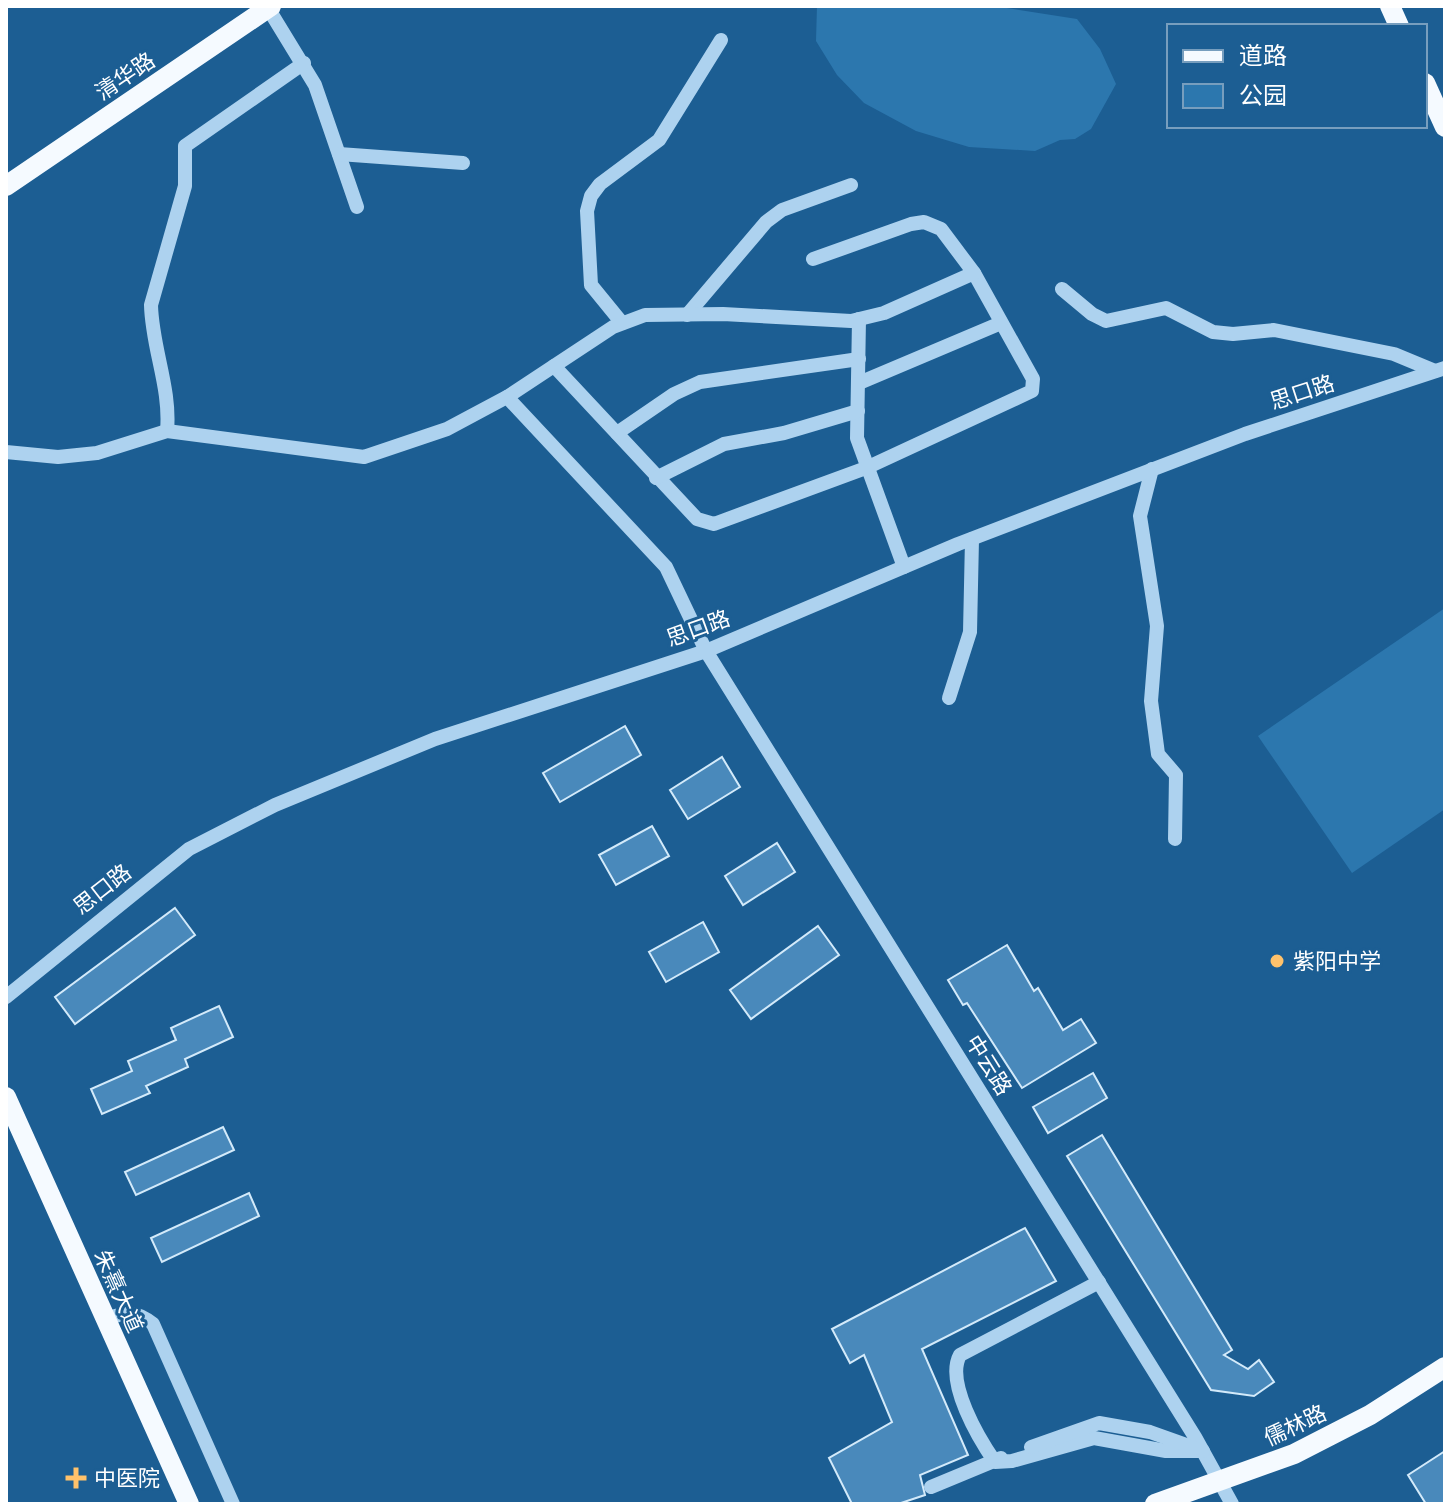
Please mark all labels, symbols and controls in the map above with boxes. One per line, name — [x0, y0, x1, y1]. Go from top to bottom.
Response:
legend — [1167, 24, 1427, 128]
text: 道路 — [1239, 40, 1287, 71]
street label: 清华路 — [90, 46, 160, 106]
text: 公园 — [1239, 80, 1287, 111]
street label: 思口路 — [1266, 368, 1338, 416]
street label: 思口路 — [662, 604, 734, 652]
street label: 思口路 — [67, 858, 137, 920]
place label: 紫阳中学 — [1293, 947, 1381, 975]
marker: 紫阳中学 — [1268, 952, 1286, 970]
street label: 中云路 — [960, 1030, 1018, 1100]
street label: 朱熹大道 — [88, 1245, 150, 1337]
street label: 儒林路 — [1259, 1398, 1331, 1452]
place label: 中医院 — [94, 1464, 160, 1492]
marker: 中医院 — [65, 1467, 87, 1489]

